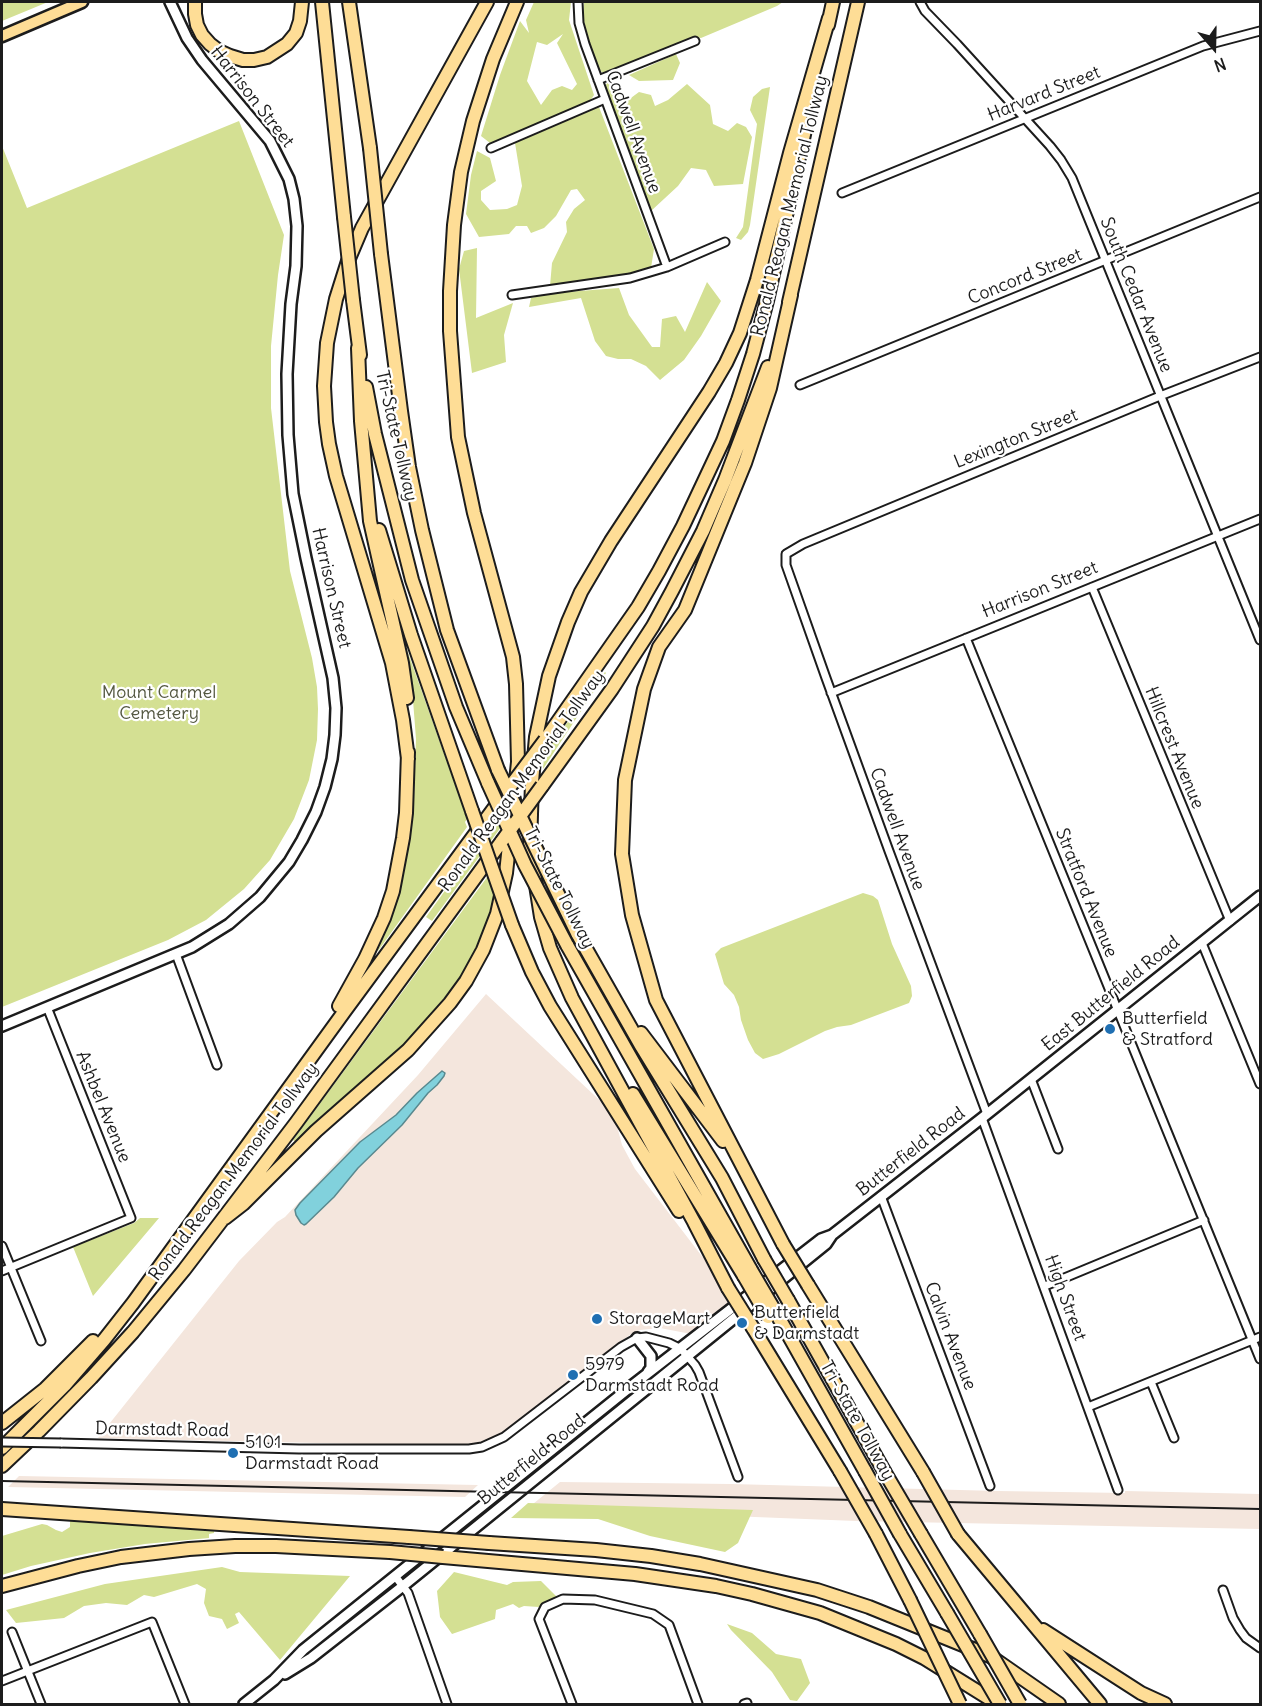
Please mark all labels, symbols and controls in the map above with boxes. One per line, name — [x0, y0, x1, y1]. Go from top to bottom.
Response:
north arrow — [1184, 18, 1244, 78]
street label: Harrison Street — [206, 42, 298, 152]
text: N — [1212, 54, 1229, 76]
street label: Harvard Street — [985, 62, 1103, 126]
street label: Cadwell Avenue — [601, 68, 665, 196]
street label: Ronald Reagan Memorial Tollway — [747, 73, 833, 339]
street label: South Cedar Avenue — [1095, 214, 1177, 376]
street label: Concord Street — [965, 244, 1085, 310]
street label: Tri-State Tollway — [370, 368, 422, 504]
street label: Lexington Street — [951, 404, 1081, 474]
street label: Harrison Street — [307, 526, 355, 650]
street label: Harrison Street — [979, 557, 1101, 623]
street label: Ronald Reagan Memorial Tollway — [434, 666, 610, 896]
park label: Mount Carmel Cemetery — [102, 682, 216, 724]
street label: Hillcrest Avenue — [1140, 684, 1208, 812]
street label: Cadwell Avenue — [865, 765, 929, 893]
street label: Tri-State Tollway — [519, 824, 599, 952]
street label: Stratford Avenue — [1050, 825, 1122, 961]
street label: East Butterfield Road — [1038, 932, 1184, 1056]
place label: Butterfield & Stratford — [1122, 1008, 1213, 1050]
marker: Butterfield & Stratford — [1103, 1022, 1117, 1036]
street label: Ashbel Avenue — [71, 1048, 135, 1166]
street label: Ronald Reagan Memorial Tollway — [145, 1058, 323, 1286]
street label: Butterfield Road — [852, 1103, 970, 1201]
street label: High Street — [1040, 1252, 1090, 1344]
street label: Calvin Avenue — [920, 1279, 980, 1393]
place label: Butterfield & Darmstadt — [754, 1302, 859, 1344]
place label: StorageMart — [609, 1308, 710, 1330]
marker: StorageMart — [590, 1312, 604, 1326]
marker: Butterfield & Darmstadt — [735, 1316, 749, 1330]
place label: 5979 Darmstadt Road — [585, 1354, 719, 1396]
street label: Tri-State Tollway — [815, 1357, 899, 1485]
marker: 5979 Darmstadt Road — [566, 1368, 580, 1382]
street label: Butterfield Road — [474, 1410, 590, 1510]
street label: Darmstadt Road — [95, 1418, 229, 1442]
place label: 5101 Darmstadt Road — [245, 1432, 379, 1474]
marker: 5101 Darmstadt Road — [226, 1446, 240, 1460]

